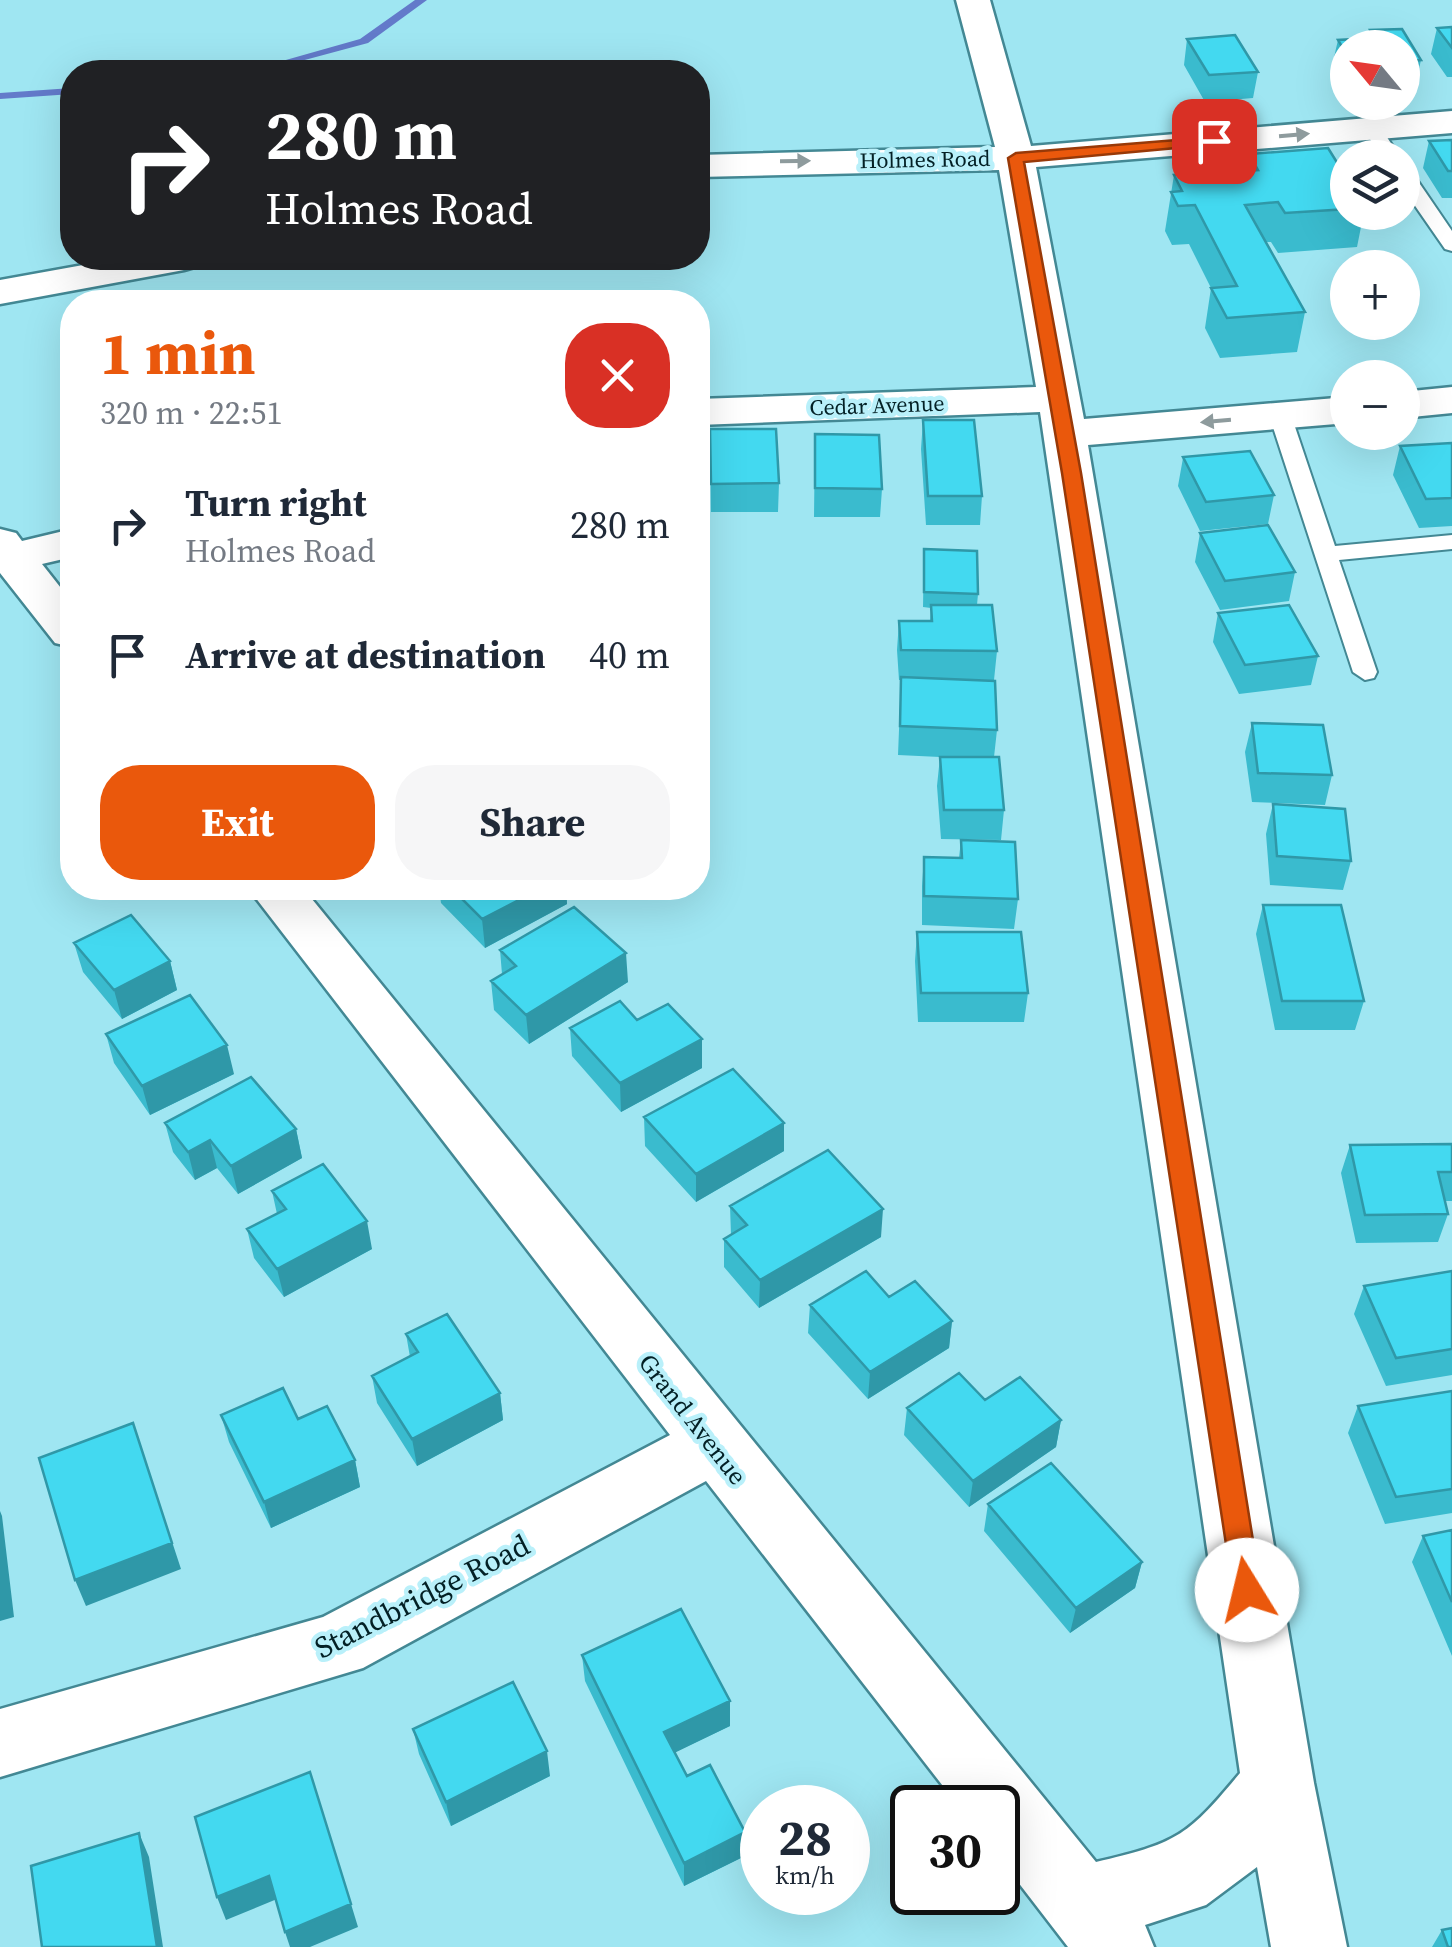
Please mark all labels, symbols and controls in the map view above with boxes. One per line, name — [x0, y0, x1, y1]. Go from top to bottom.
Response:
north arrow — [1330, 30, 1420, 120]
map controls — [1330, 30, 1420, 450]
text: 280 m — [265, 86, 457, 182]
pin — [1172, 99, 1257, 184]
icon: right — [100, 100, 230, 230]
icon: arrive — [1187, 114, 1242, 169]
one-way arrow — [1278, 126, 1310, 142]
button: layers — [1330, 140, 1420, 230]
street label: Holmes Road — [859, 143, 991, 175]
one-way arrow — [779, 153, 811, 169]
text: Holmes Road — [265, 177, 533, 239]
button: + — [1330, 250, 1420, 340]
text: 1 min — [100, 312, 256, 394]
button: close — [565, 323, 670, 428]
button: − — [1330, 360, 1420, 450]
street label: Cedar Avenue — [809, 388, 945, 422]
text: 320 m · 22:51 — [100, 391, 282, 435]
one-way arrow — [1199, 414, 1231, 430]
text: Turn right — [185, 477, 367, 529]
icon: right — [100, 498, 155, 553]
text: 280 m — [570, 499, 670, 551]
text: Holmes Road — [185, 529, 375, 573]
icon: arrive — [100, 628, 155, 683]
text: Arrive at destination — [185, 629, 546, 681]
text: 40 m — [589, 629, 670, 681]
button: Exit — [100, 765, 375, 880]
button: Share — [395, 765, 670, 880]
street label: Grand Avenue — [631, 1347, 755, 1491]
street label: Standbridge Road — [307, 1524, 537, 1668]
position arrow — [1195, 1538, 1299, 1642]
speed limit sign: 30 — [890, 1785, 1020, 1915]
text: 28 — [778, 1803, 832, 1872]
text: km/h — [775, 1858, 835, 1892]

